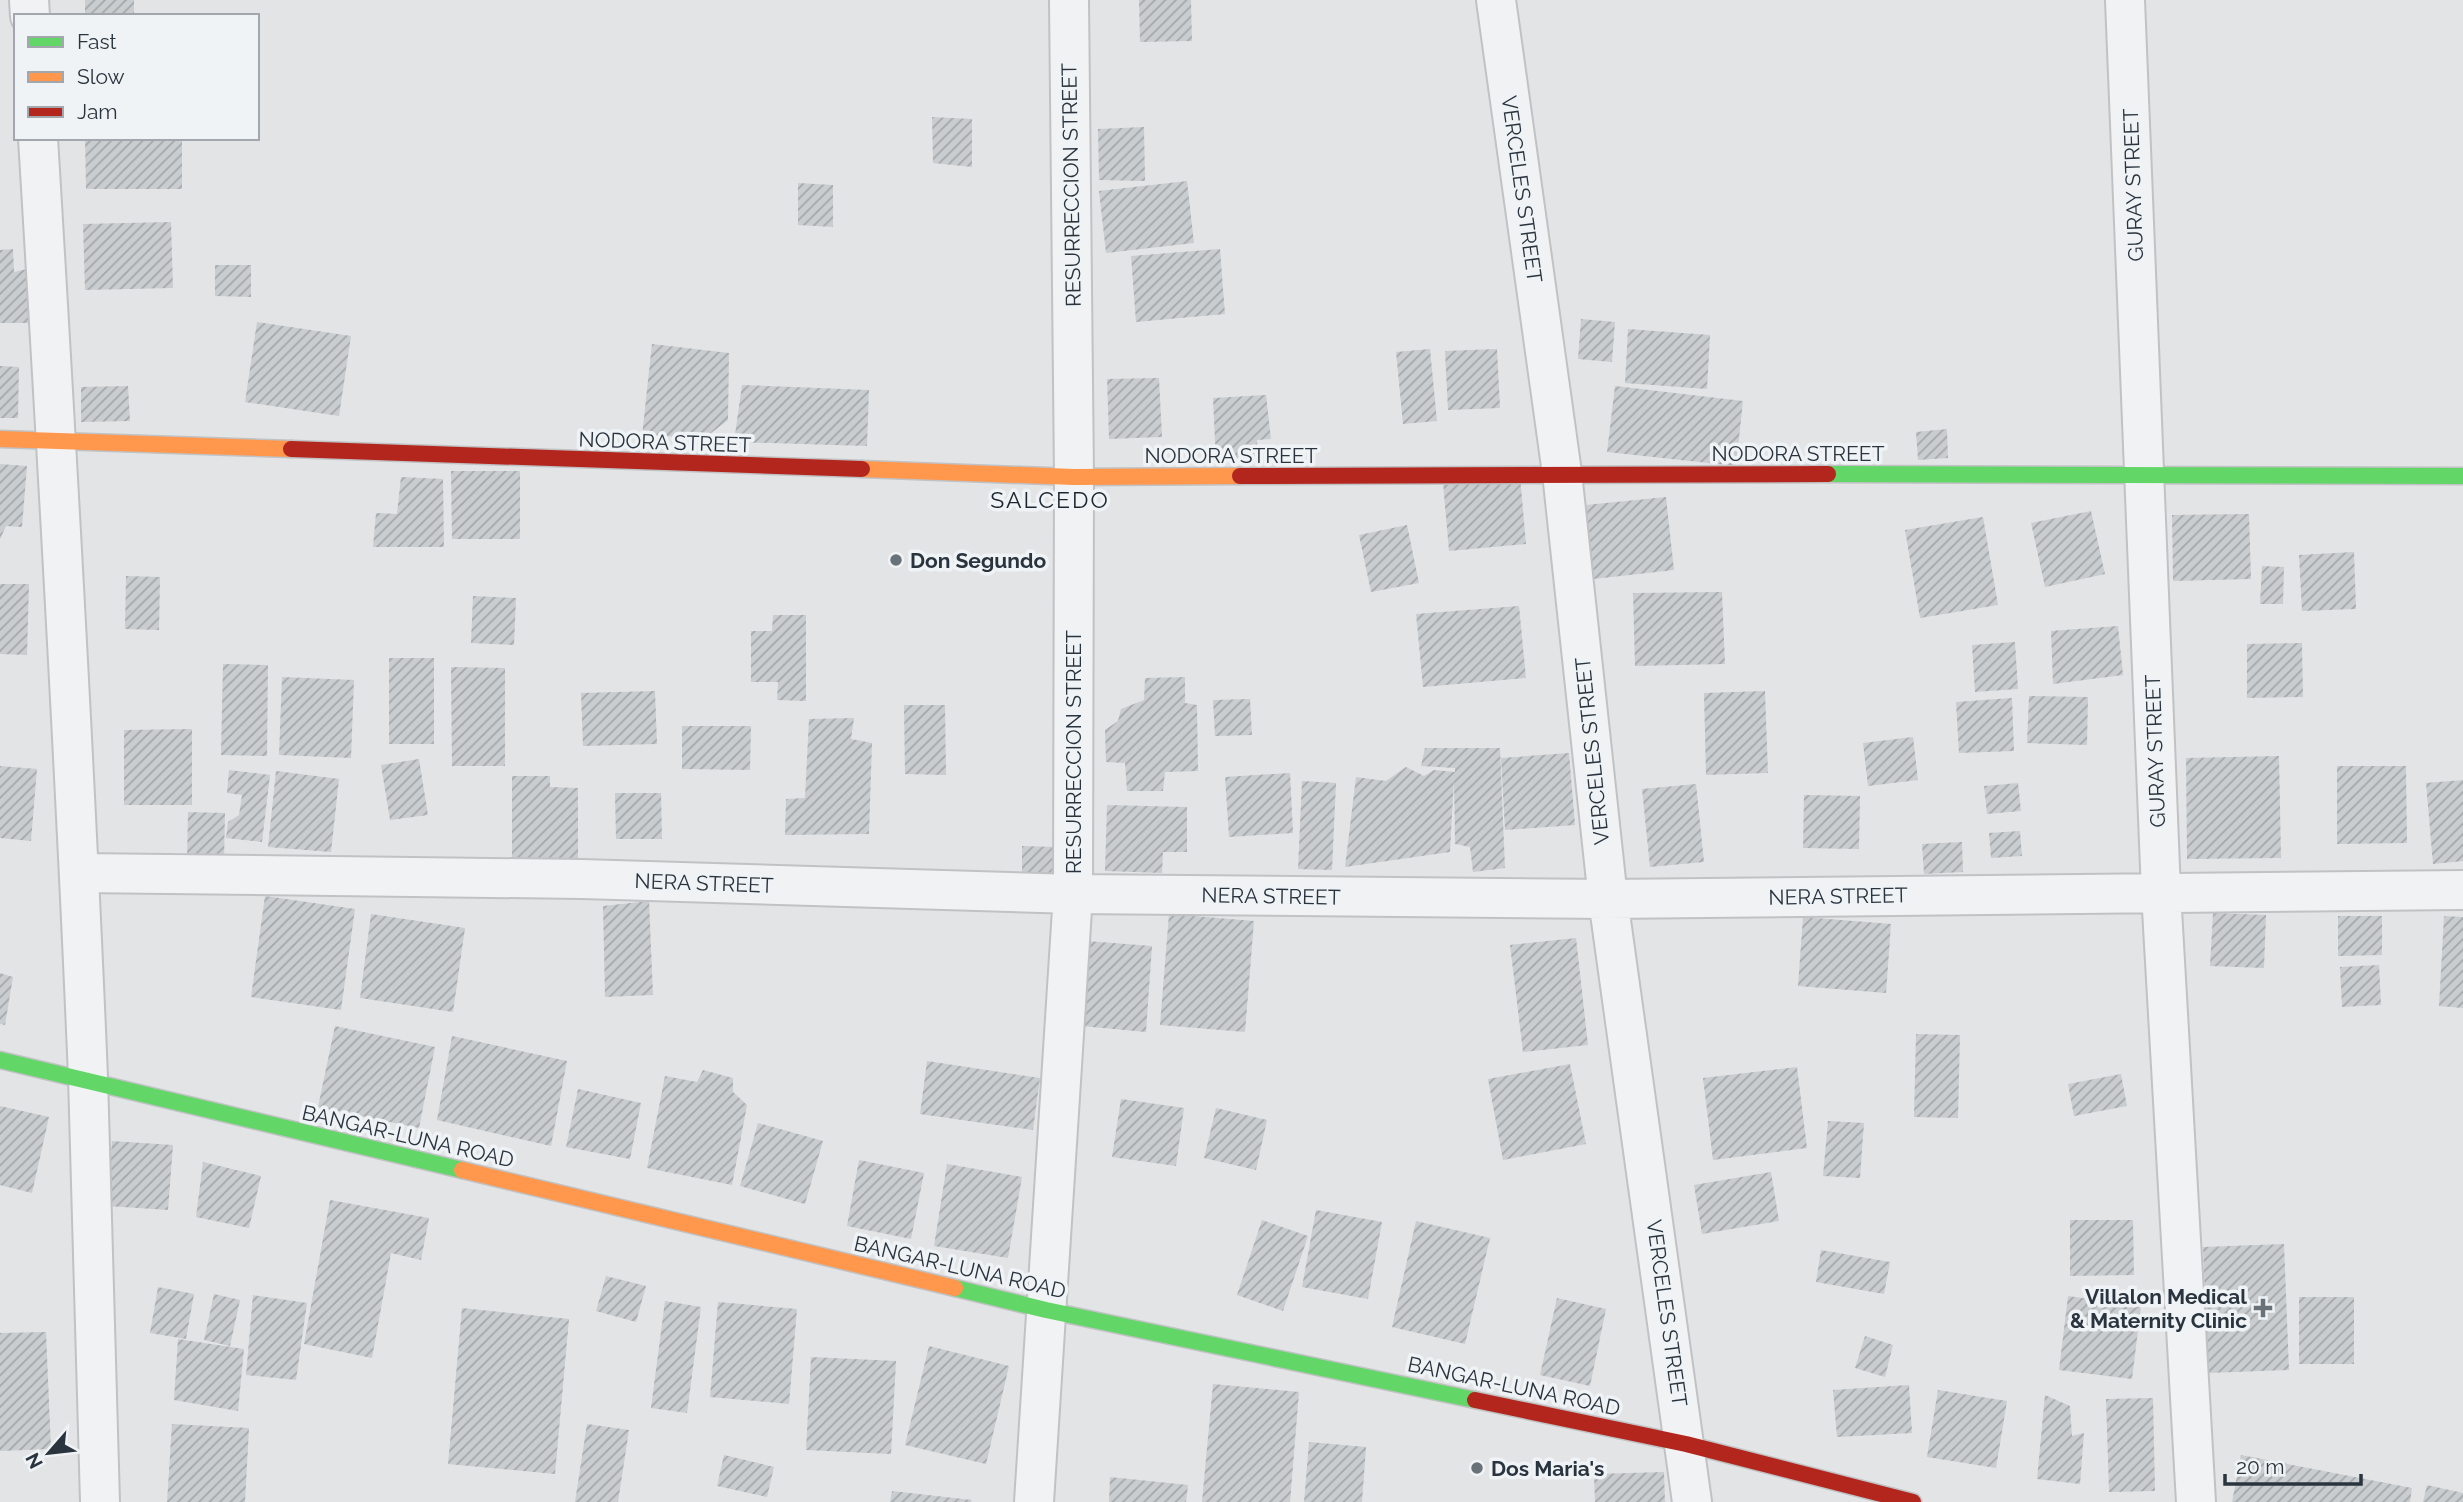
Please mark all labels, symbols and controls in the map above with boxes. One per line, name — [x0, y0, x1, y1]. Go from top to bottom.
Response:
legend — [14, 14, 259, 140]
text: Fast — [77, 29, 117, 54]
street label: RESURRECCION STREET — [1056, 63, 1086, 307]
text: Slow — [77, 64, 125, 89]
street label: VERCELES STREET — [1496, 94, 1548, 284]
text: Jam — [77, 99, 118, 124]
street label: GURAY STREET — [2118, 108, 2148, 262]
street label: NODORA STREET — [578, 426, 752, 458]
street label: NODORA STREET — [1712, 441, 1885, 466]
street label: NODORA STREET — [1145, 443, 1318, 468]
district label: SALCEDO — [990, 486, 1110, 513]
place label: Don Segundo — [910, 548, 1046, 573]
marker: Don Segundo — [888, 552, 904, 568]
street label: RESURRECCION STREET — [1061, 630, 1086, 874]
street label: VERCELES STREET — [1570, 656, 1614, 846]
street label: GURAY STREET — [2140, 674, 2170, 828]
street label: NERA STREET — [634, 868, 774, 898]
street label: NERA STREET — [1201, 882, 1341, 910]
street label: NERA STREET — [1768, 882, 1908, 910]
street label: BANGAR-LUNA ROAD — [300, 1099, 516, 1173]
street label: VERCELES STREET — [1641, 1218, 1693, 1408]
street label: BANGAR-LUNA ROAD — [852, 1230, 1068, 1304]
place label: Villalon Medical & Maternity Clinic — [2070, 1284, 2247, 1333]
marker: Villalon Medical & Maternity Clinic — [2253, 1298, 2273, 1318]
street label: BANGAR-LUNA ROAD — [1405, 1351, 1623, 1421]
north arrow — [14, 1418, 84, 1488]
scale bar — [2225, 1442, 2362, 1486]
text: N — [21, 1449, 47, 1473]
text: 20 m — [2236, 1454, 2284, 1479]
place label: Dos Maria's — [1491, 1456, 1604, 1481]
marker: Dos Maria's — [1469, 1460, 1485, 1476]

